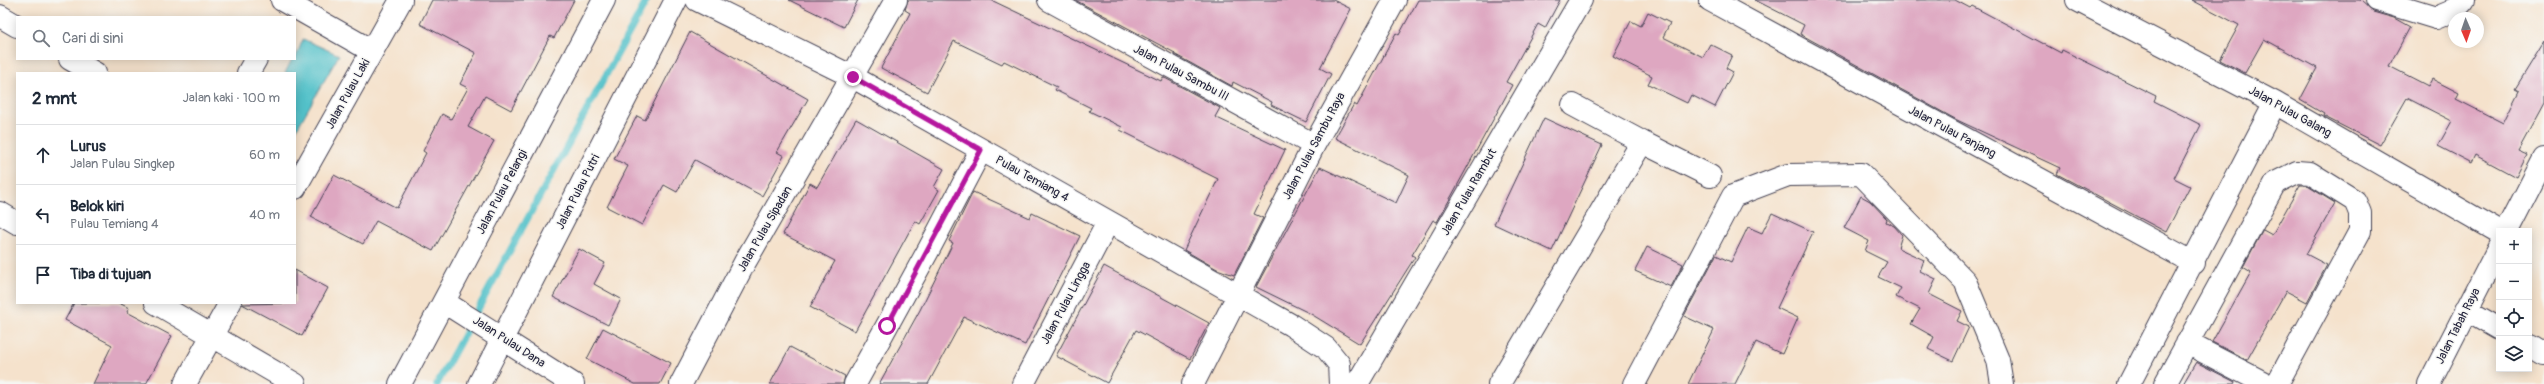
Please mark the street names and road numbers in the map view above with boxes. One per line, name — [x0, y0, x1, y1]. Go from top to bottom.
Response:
street label: Jalan Pulau Sambu III — [1131, 41, 1231, 105]
street label: Jalan Pulau Laki — [323, 56, 373, 132]
street label: Jalan Pulau Galang — [2246, 83, 2334, 141]
street label: Jalan Pulau Sambu Raya — [1279, 89, 1349, 202]
street label: Jalan Pulau Panjang — [1906, 103, 1998, 161]
street label: Jalan Pulau Rambut — [1438, 146, 1500, 238]
street label: Jalan Pulau Pelangi — [473, 147, 531, 237]
street label: Jalan Pulau Putri — [553, 152, 603, 232]
street label: Pulau Temiang 4 — [993, 153, 1071, 205]
street label: Jalan Pulau Sipadan — [734, 183, 796, 275]
street label: Jalan Pulau Lingga — [1038, 259, 1094, 347]
street label: Jalan Tabah Raya — [2432, 285, 2484, 367]
street label: Jalan Pulau Dana — [470, 313, 548, 371]

